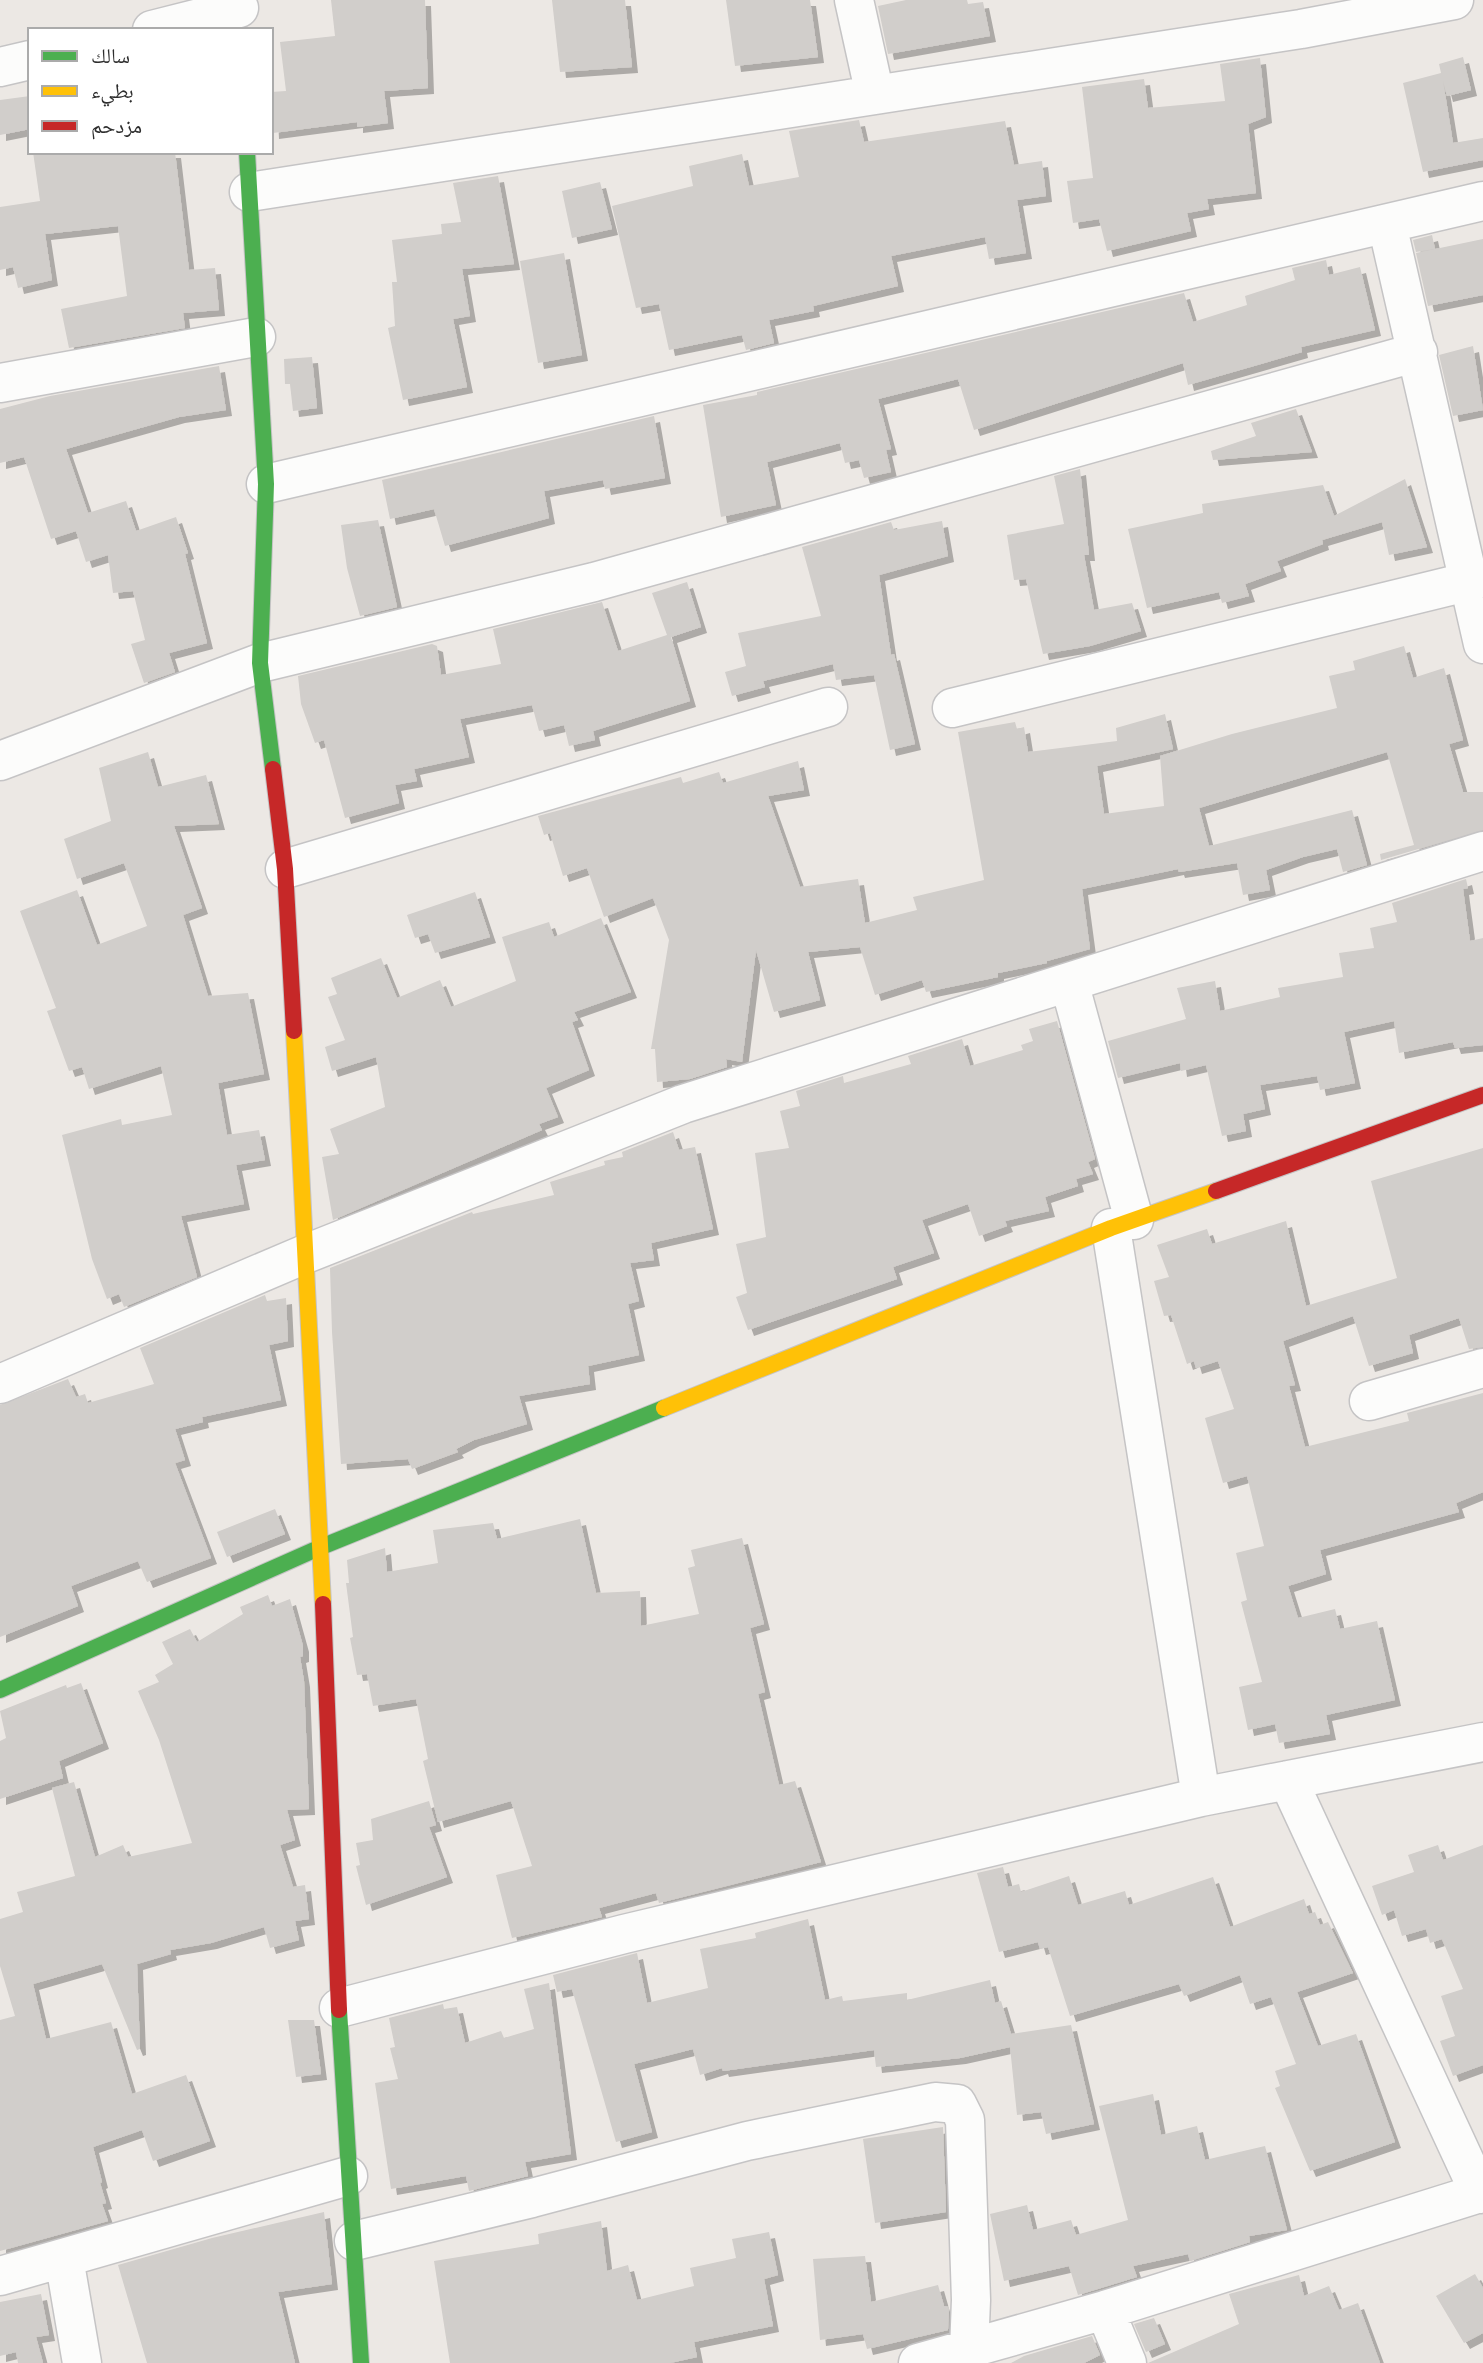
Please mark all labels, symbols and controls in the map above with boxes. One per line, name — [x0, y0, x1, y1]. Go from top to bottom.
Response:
legend — [28, 28, 273, 154]
text: سالك — [91, 44, 130, 67]
text: بطيء — [91, 79, 134, 107]
text: مزدحم — [91, 114, 142, 140]

